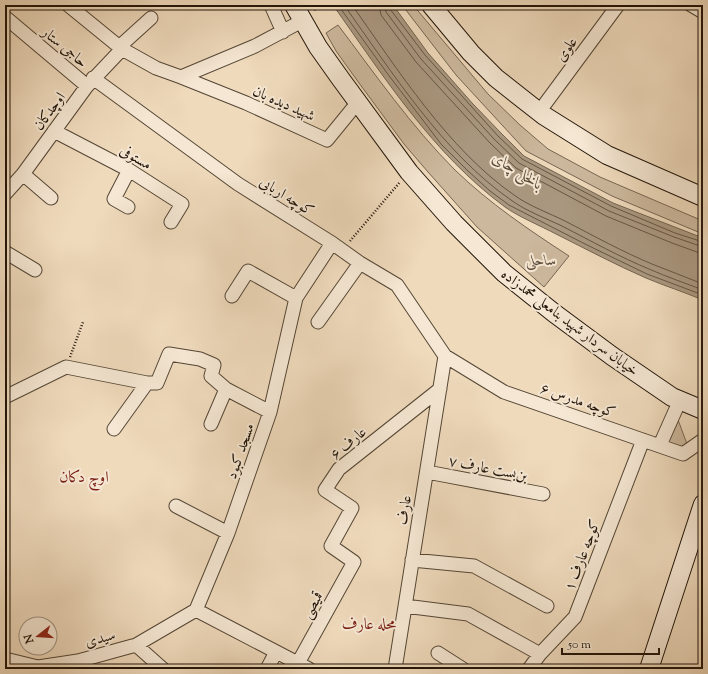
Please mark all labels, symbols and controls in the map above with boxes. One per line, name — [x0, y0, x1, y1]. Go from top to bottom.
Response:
street label: حاجی ستار — [35, 22, 91, 73]
street label: علوی — [551, 33, 583, 67]
street label: شهید دیده بان — [249, 81, 318, 127]
street label: اوچدکان — [29, 88, 71, 135]
street label: مستوفی — [115, 141, 155, 176]
water label: بالخلی چای — [487, 147, 547, 197]
street label: کوچه اربابی — [255, 172, 318, 222]
park label: ساحلی — [525, 251, 557, 272]
street label: خیابان سردار شهید بنامعلی محمدزاده — [496, 264, 642, 382]
street label: کوچه مدرس ۶ — [537, 379, 618, 424]
street label: مسجد کبود — [222, 421, 261, 482]
street label: عارف ۶ — [326, 423, 372, 466]
street label: بن‌بست عارف ۷ — [446, 452, 529, 487]
district label: اوچ دکان — [59, 467, 109, 491]
street label: عارف — [393, 494, 418, 527]
street label: کوچه عارف ۱ — [560, 517, 607, 594]
street label: قمیصی — [297, 588, 329, 623]
district label: محله عارف — [342, 614, 397, 637]
north arrow — [18, 616, 58, 656]
street label: سیدی — [83, 625, 118, 654]
scale bar — [562, 630, 659, 656]
text: N — [20, 632, 39, 646]
text: 50 m — [567, 636, 591, 654]

